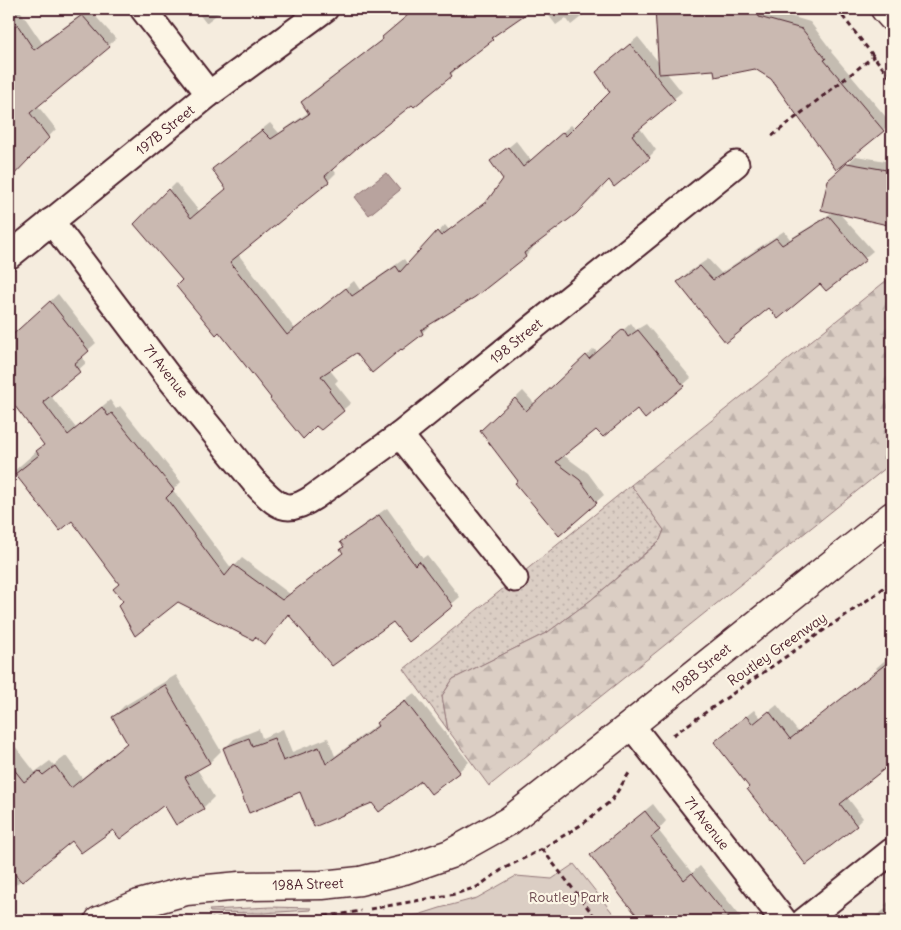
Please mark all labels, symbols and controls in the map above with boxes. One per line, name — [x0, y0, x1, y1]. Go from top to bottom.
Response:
street label: 197B Street — [132, 101, 198, 159]
street label: 198 Street — [486, 314, 546, 368]
street label: 71 Avenue — [140, 341, 192, 401]
street label: Routley Greenway — [724, 608, 830, 690]
street label: 198B Street — [668, 639, 735, 699]
street label: 71 Avenue — [681, 793, 733, 853]
street label: 198A Street — [272, 874, 344, 894]
park label: Routley Park — [529, 888, 609, 906]

